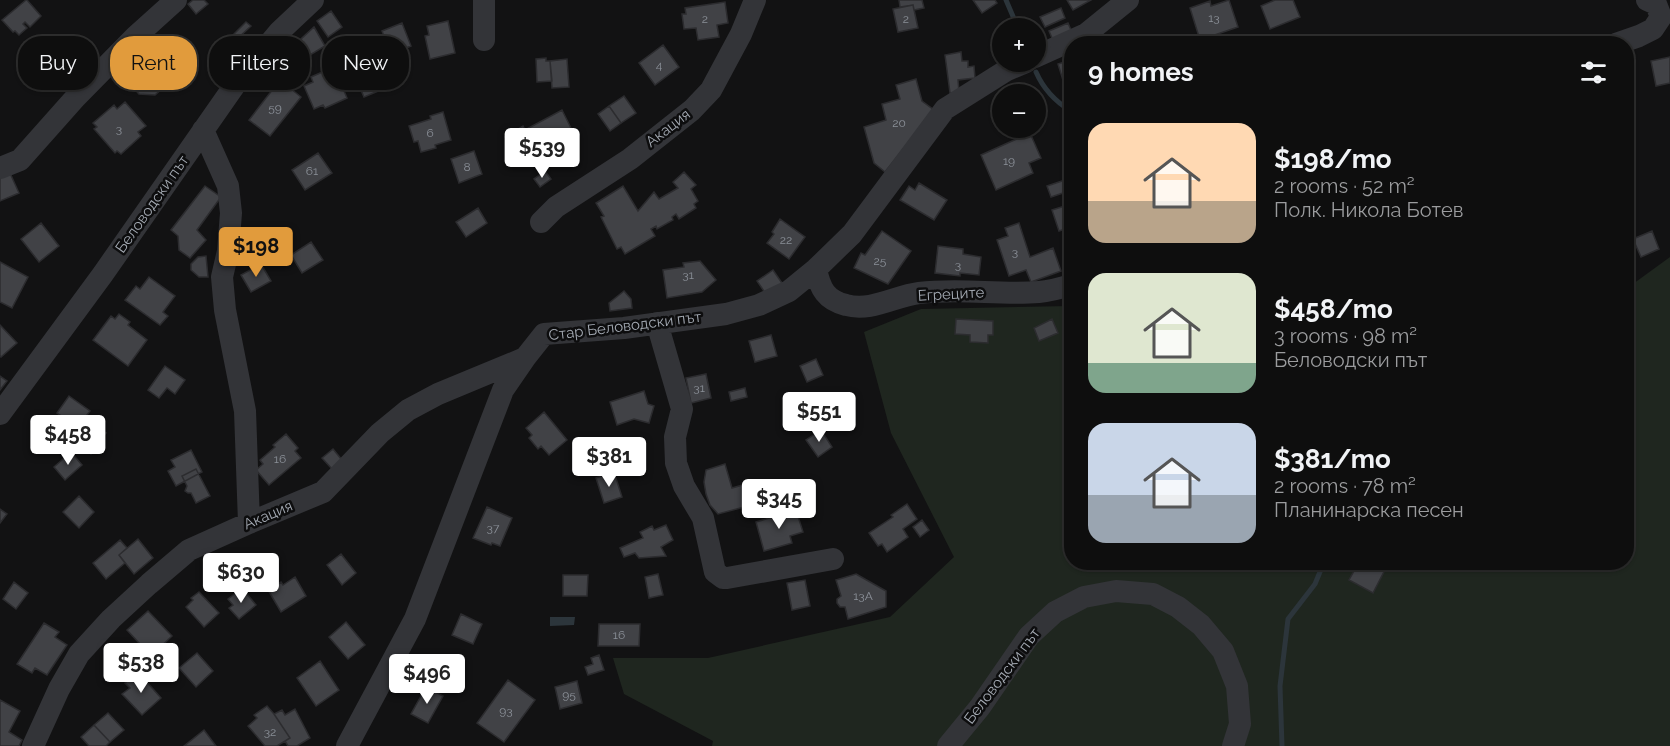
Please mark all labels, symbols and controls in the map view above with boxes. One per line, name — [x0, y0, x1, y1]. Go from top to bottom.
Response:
house number: 13 — [1208, 11, 1220, 25]
house number: 2 — [702, 12, 708, 26]
house number: 2 — [903, 12, 909, 26]
map controls — [992, 18, 1046, 138]
button: + — [992, 18, 1046, 72]
chip: Buy — [18, 36, 98, 90]
chip: Rent — [110, 36, 197, 90]
chip: Filters — [209, 36, 310, 90]
chip: New — [322, 36, 409, 90]
icon: filters — [1577, 56, 1610, 89]
text: 9 homes — [1088, 57, 1194, 87]
house number: 4 — [656, 58, 663, 72]
button: − — [992, 84, 1046, 138]
house number: 59 — [268, 101, 282, 115]
street label: Акация — [642, 105, 694, 151]
house number: 20 — [892, 116, 906, 130]
house number: 3 — [116, 122, 122, 136]
house number: 6 — [426, 126, 434, 140]
pin: $539 — [506, 128, 578, 179]
text: $539 — [519, 135, 565, 159]
text: $198/mo — [1274, 144, 1392, 174]
icon: home — [1136, 147, 1208, 219]
street label: Беловодски път — [112, 152, 192, 256]
house number: 19 — [1003, 154, 1015, 168]
house number: 8 — [463, 160, 471, 174]
house number: 61 — [306, 164, 318, 178]
text: 2 rooms · 52 m² — [1274, 174, 1415, 198]
text: Полк. Никола Ботев — [1274, 198, 1464, 222]
pin: $198 — [220, 227, 292, 278]
house number: 22 — [780, 233, 792, 247]
text: $198 — [233, 234, 279, 258]
house number: 3 — [1012, 245, 1018, 259]
house number: 25 — [874, 254, 887, 268]
house number: 3 — [955, 258, 961, 272]
house number: 31 — [682, 268, 694, 282]
street label: Егреците — [917, 283, 985, 305]
text: $458/mo — [1274, 294, 1393, 324]
icon: home — [1136, 297, 1208, 369]
street label: Стар Беловодски път — [548, 308, 702, 344]
text: 3 rooms · 98 m² — [1274, 324, 1417, 348]
text: Беловодски път — [1274, 348, 1427, 372]
house number: 31 — [693, 381, 705, 395]
pin: $551 — [783, 392, 855, 443]
text: $551 — [797, 399, 841, 423]
pin: $458 — [32, 415, 104, 466]
text: $458 — [44, 422, 92, 446]
pin: $381 — [573, 437, 645, 488]
text: $381 — [586, 444, 632, 468]
text: $381/mo — [1274, 444, 1391, 474]
icon: home — [1136, 447, 1208, 519]
house number: 16 — [274, 452, 286, 466]
text: 2 rooms · 78 m² — [1274, 474, 1416, 498]
pin: $345 — [743, 479, 815, 530]
text: $345 — [756, 486, 802, 510]
street label: Акация — [241, 497, 295, 533]
text: Планинарска песен — [1274, 498, 1464, 522]
house number: 37 — [487, 521, 500, 535]
pin: $630 — [205, 553, 277, 604]
text: $630 — [217, 560, 265, 584]
house number: 13А — [853, 589, 873, 603]
street label: Беловодски път — [960, 625, 1044, 727]
house number: 16 — [613, 628, 625, 642]
pin: $538 — [105, 643, 177, 694]
text: $538 — [118, 650, 165, 674]
pin: $496 — [391, 654, 463, 705]
text: $496 — [403, 661, 451, 685]
house number: 95 — [562, 688, 576, 702]
house number: 93 — [499, 704, 513, 718]
house number: 32 — [264, 725, 276, 739]

